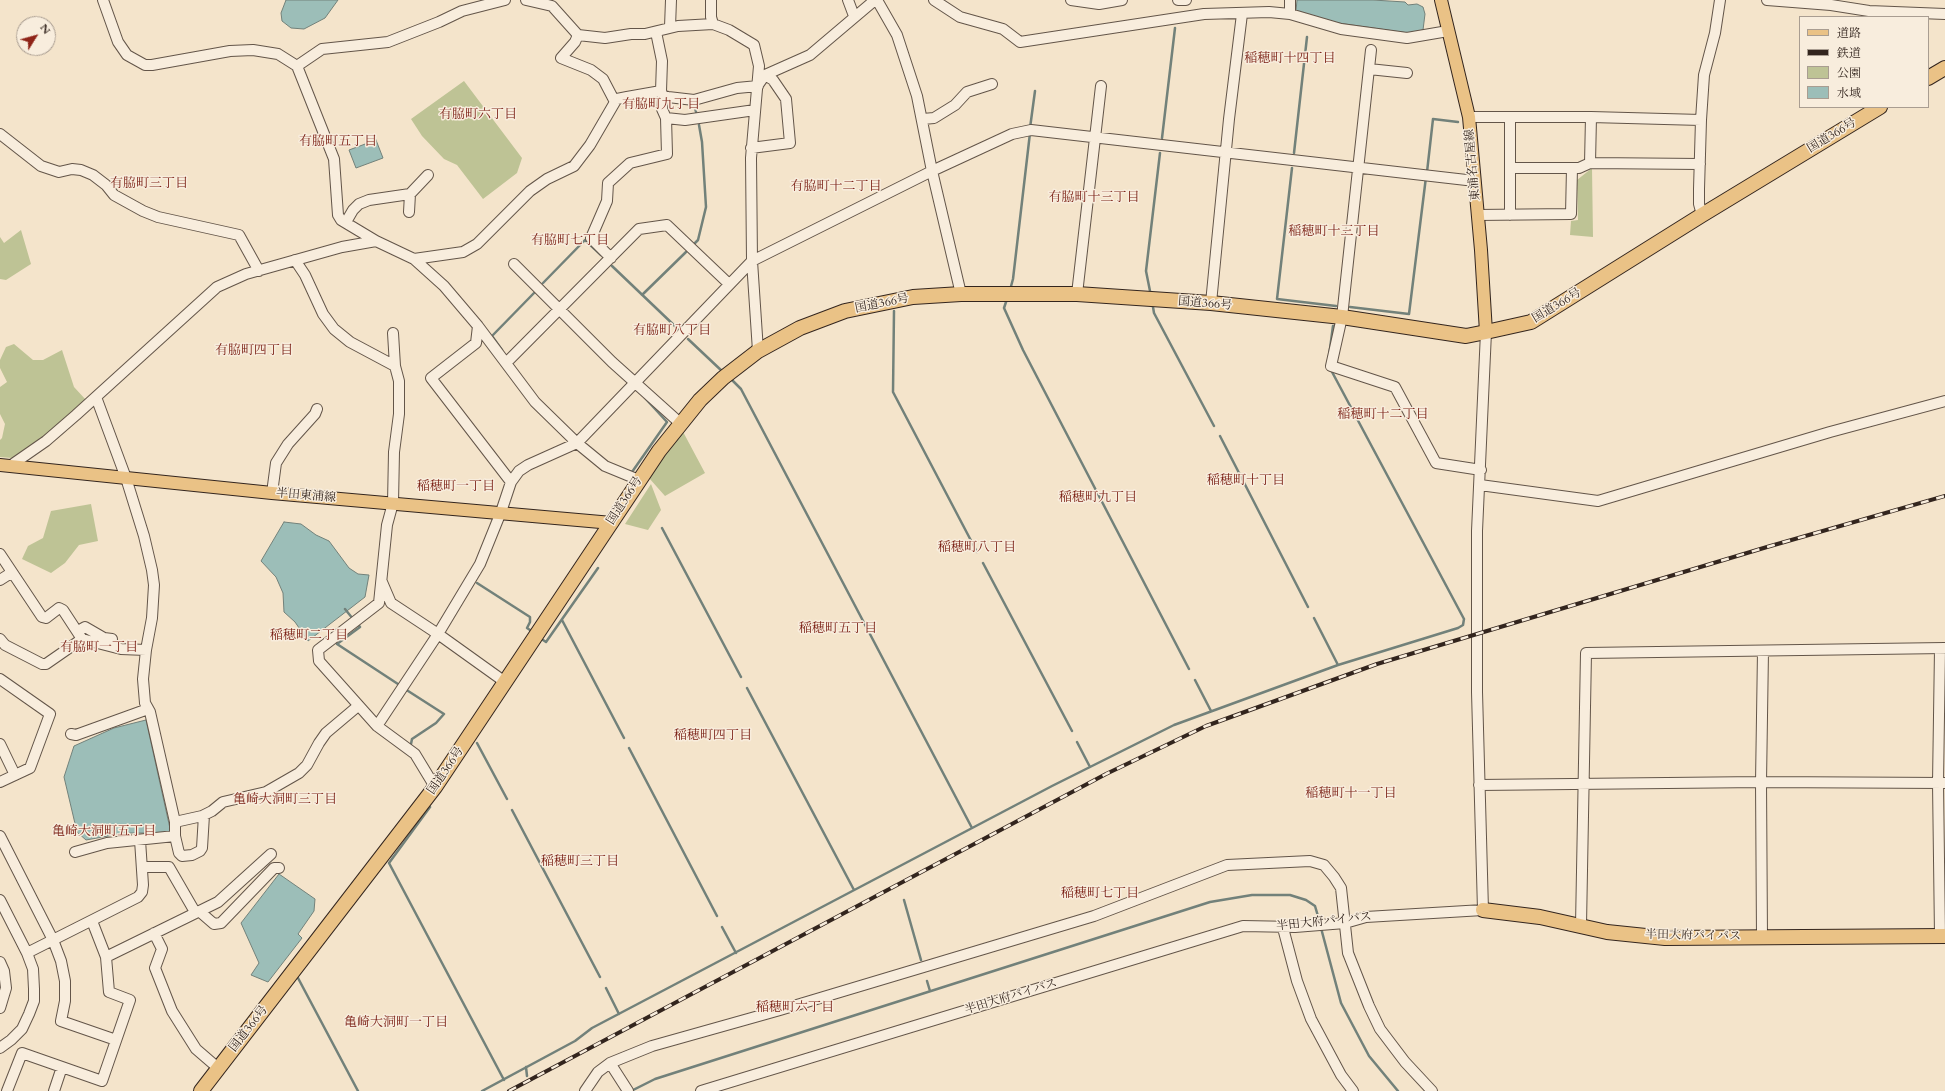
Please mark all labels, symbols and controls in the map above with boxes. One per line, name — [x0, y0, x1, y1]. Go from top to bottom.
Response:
north arrow — [16, 16, 56, 56]
legend — [1799, 16, 1929, 108]
text: N — [36, 21, 54, 37]
text: 道路 — [1837, 25, 1861, 41]
text: 鉄道 — [1837, 45, 1861, 61]
district label: 稲穂町十四丁目 — [1245, 51, 1335, 67]
text: 公園 — [1837, 65, 1861, 81]
text: 水域 — [1837, 85, 1861, 101]
district label: 有脇町九丁目 — [622, 97, 700, 113]
district label: 有脇町六丁目 — [439, 107, 517, 123]
street label: 国道366号 — [1805, 116, 1859, 156]
street label: 東浦名古屋線 — [1463, 129, 1483, 201]
district label: 有脇町五丁目 — [299, 134, 377, 150]
district label: 有脇町三丁目 — [110, 176, 188, 192]
district label: 有脇町十二丁目 — [791, 179, 881, 195]
district label: 有脇町十三丁目 — [1049, 190, 1139, 206]
district label: 稲穂町十三丁目 — [1289, 224, 1379, 240]
district label: 有脇町七丁目 — [531, 233, 609, 249]
street label: 国道366号 — [1530, 286, 1584, 326]
street label: 国道366号 — [854, 292, 910, 316]
street label: 国道366号 — [1177, 294, 1233, 314]
district label: 有脇町八丁目 — [633, 323, 711, 339]
district label: 有脇町四丁目 — [215, 343, 293, 359]
district label: 稲穂町十二丁目 — [1338, 407, 1428, 423]
district label: 稲穂町十丁目 — [1207, 473, 1285, 489]
street label: 国道366号 — [604, 474, 646, 528]
district label: 稲穂町一丁目 — [417, 479, 495, 495]
street label: 半田東浦線 — [275, 486, 337, 506]
district label: 稲穂町九丁目 — [1059, 490, 1137, 506]
district label: 稲穂町八丁目 — [938, 540, 1016, 556]
district label: 稲穂町五丁目 — [799, 621, 877, 637]
district label: 稲穂町二丁目 — [270, 628, 348, 644]
district label: 有脇町一丁目 — [60, 640, 138, 656]
district label: 稲穂町四丁目 — [674, 728, 752, 744]
street label: 国道366号 — [425, 744, 467, 798]
district label: 稲穂町十一丁目 — [1306, 786, 1396, 802]
district label: 亀崎大洞町三丁目 — [233, 792, 337, 808]
district label: 亀崎大洞町五丁目 — [52, 824, 156, 840]
district label: 稲穂町三丁目 — [541, 854, 619, 870]
district label: 稲穂町七丁目 — [1061, 886, 1139, 902]
street label: 半田大府パイパス — [1276, 910, 1372, 934]
street label: 半田大府パイパス — [1645, 928, 1741, 944]
street label: 半田大府パイパス — [963, 976, 1059, 1018]
district label: 稲穂町六丁目 — [756, 1000, 834, 1016]
street label: 国道366号 — [227, 1003, 271, 1055]
district label: 亀崎大洞町一丁目 — [344, 1015, 448, 1031]

